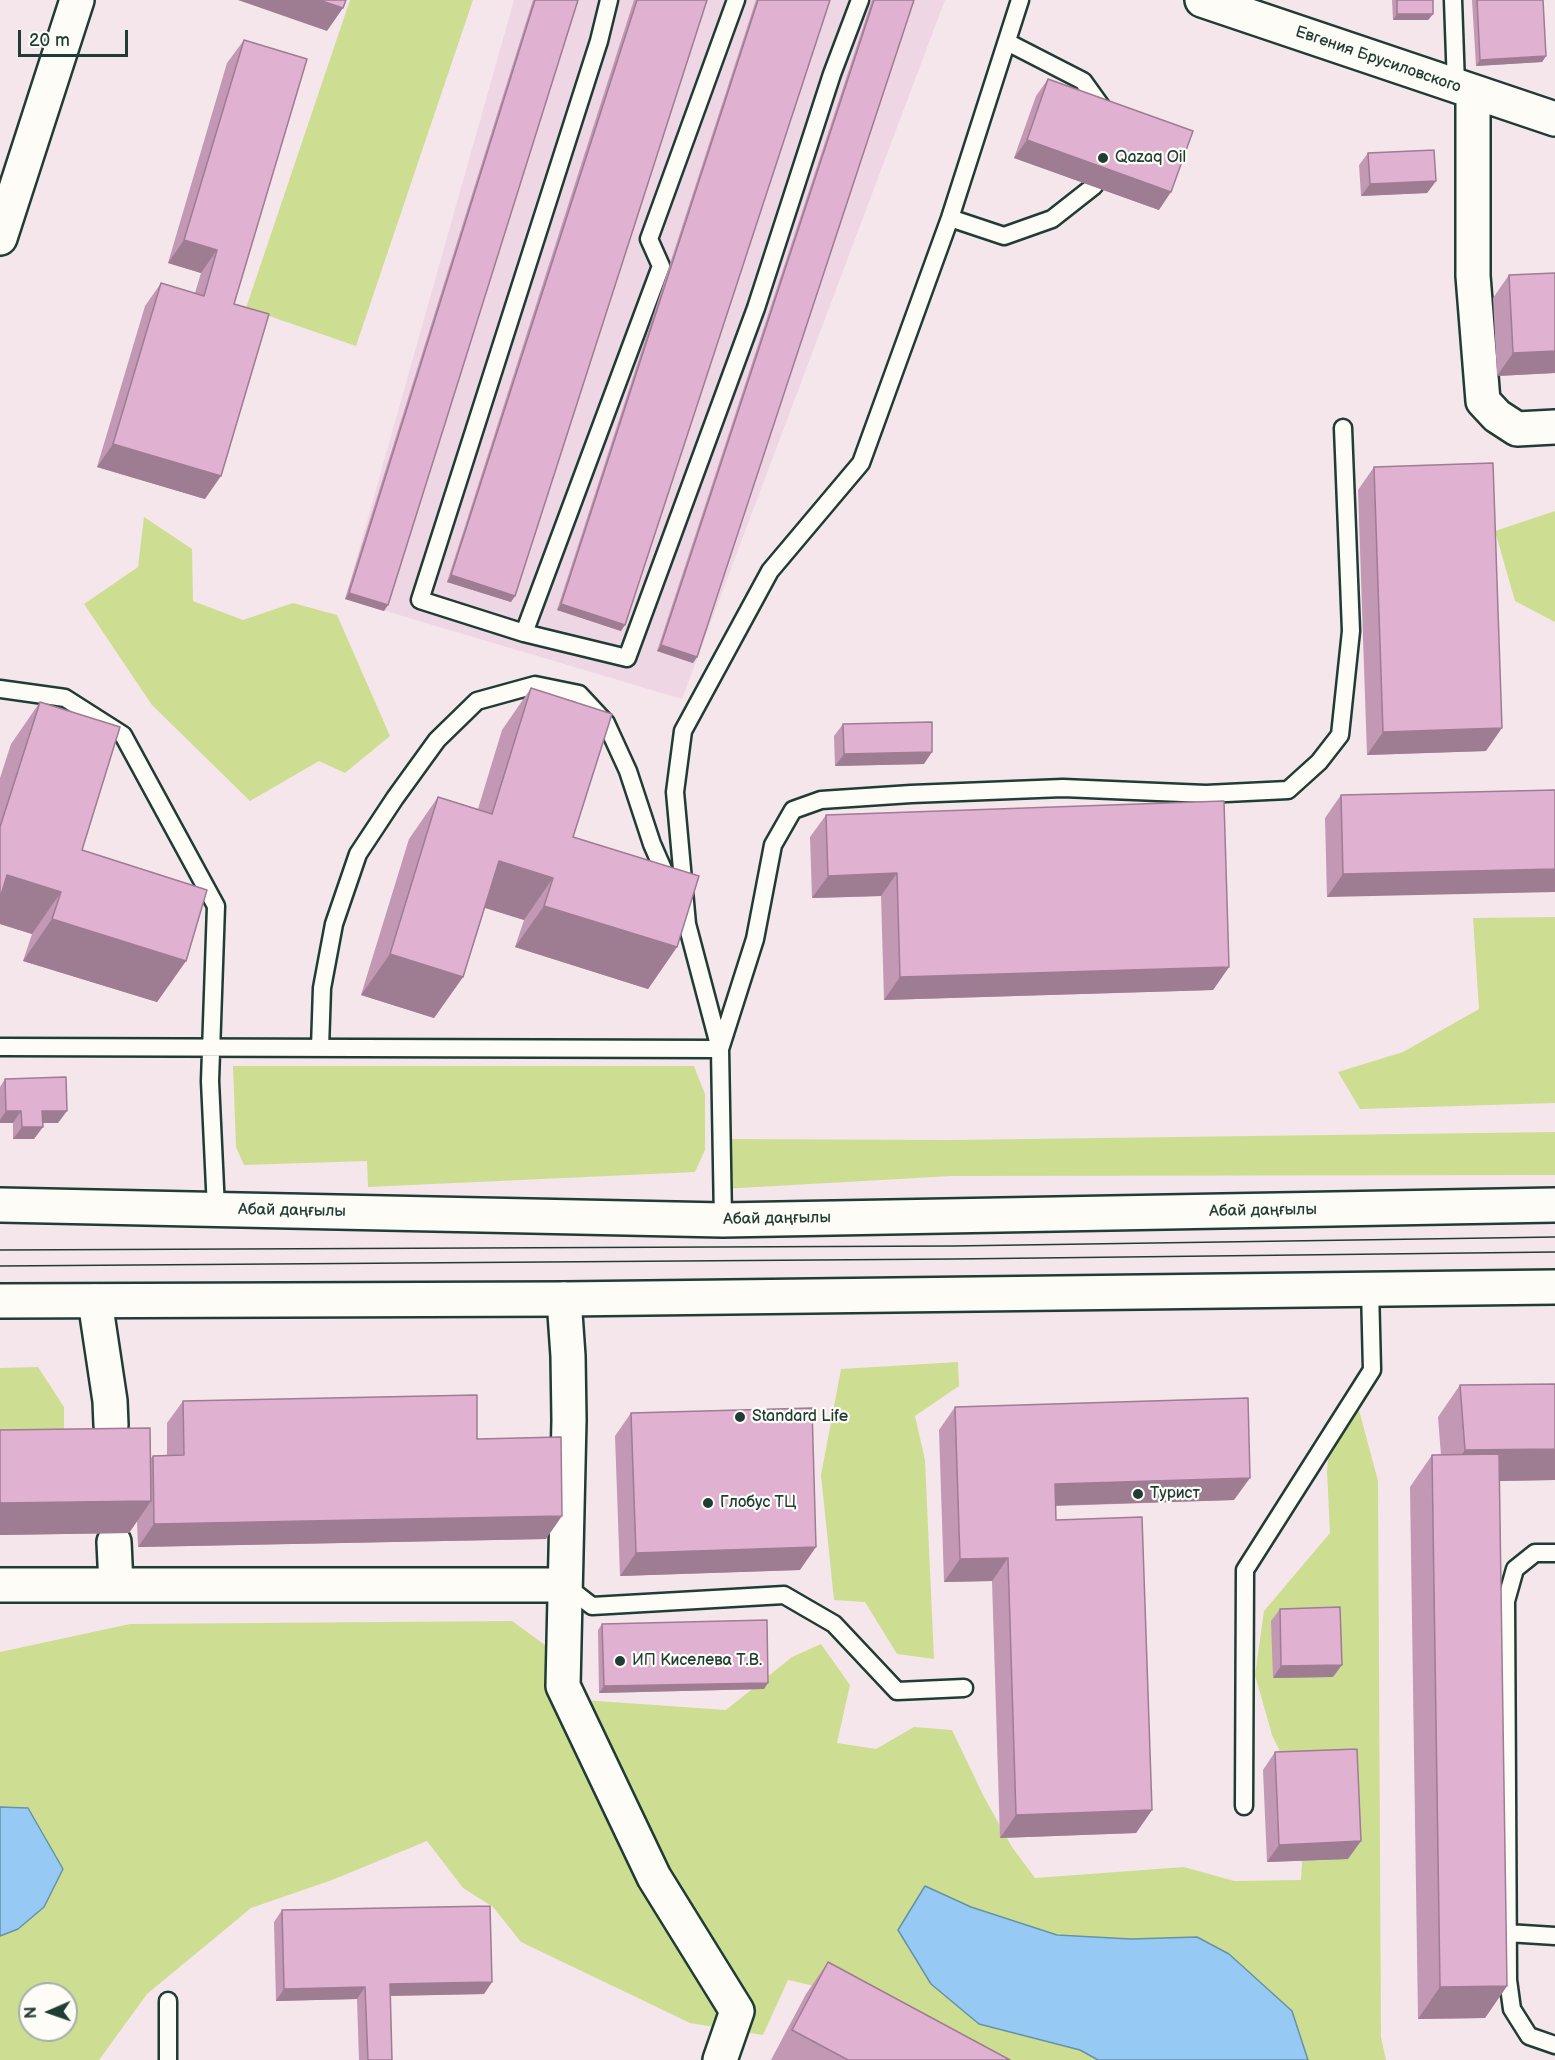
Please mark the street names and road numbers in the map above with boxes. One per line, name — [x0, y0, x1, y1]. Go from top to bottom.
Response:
street label: Евгения Брусиловского — [1293, 23, 1463, 97]
street label: Абай даңғылы — [238, 1200, 346, 1222]
street label: Абай даңғылы — [1209, 1200, 1317, 1222]
street label: Абай даңғылы — [723, 1208, 831, 1230]

